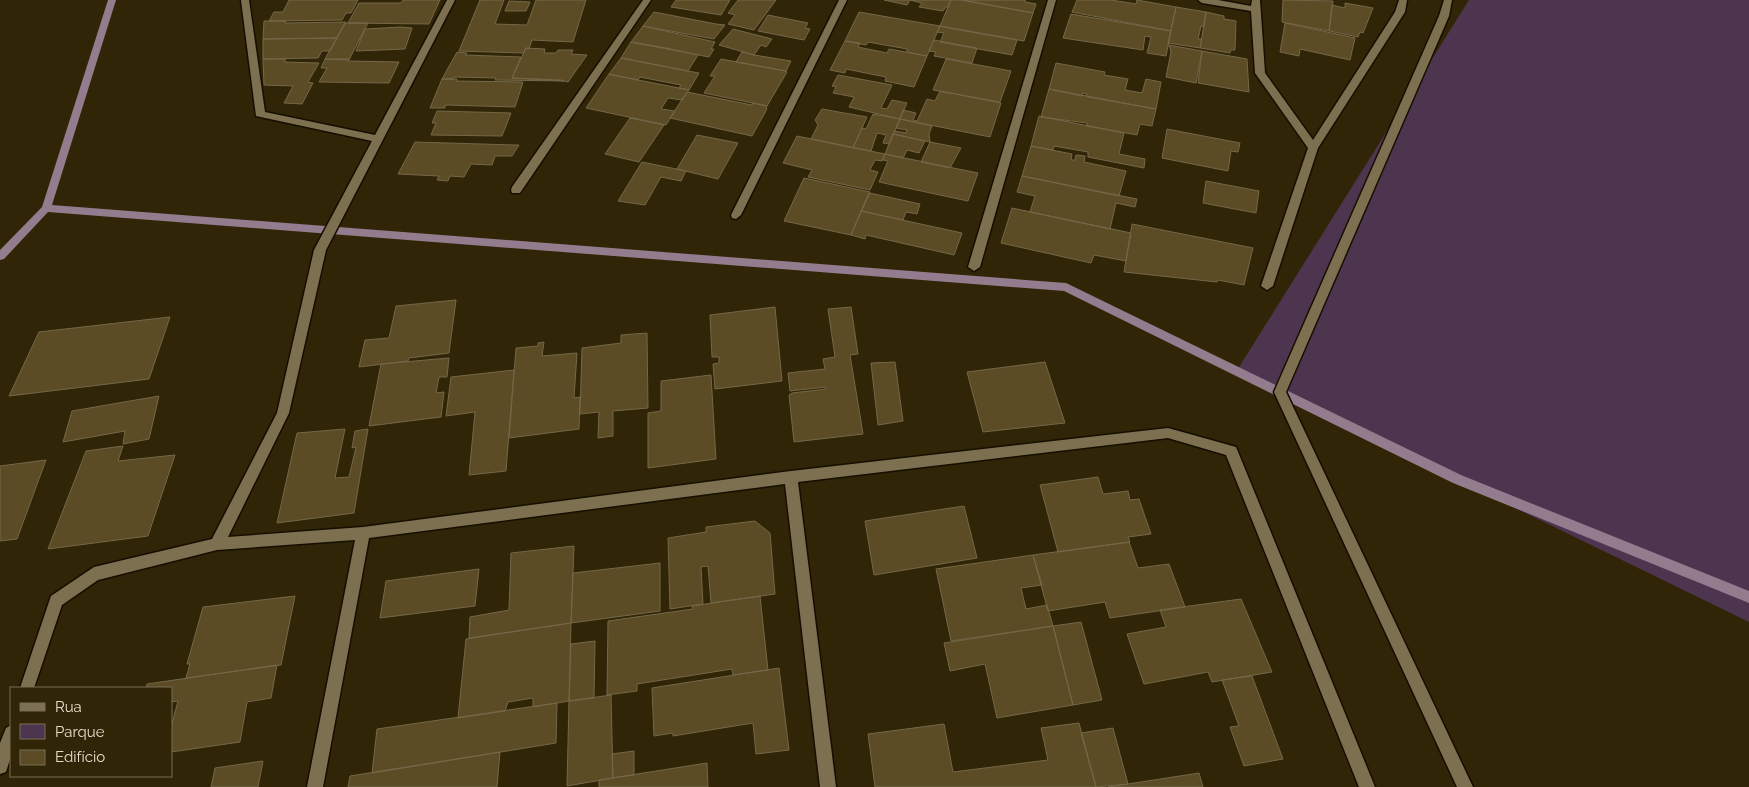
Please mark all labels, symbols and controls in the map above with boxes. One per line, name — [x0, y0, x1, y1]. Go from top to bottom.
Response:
legend — [10, 687, 172, 777]
text: Rua — [55, 698, 82, 716]
text: Parque — [55, 723, 105, 741]
text: Edifício — [55, 748, 105, 766]

